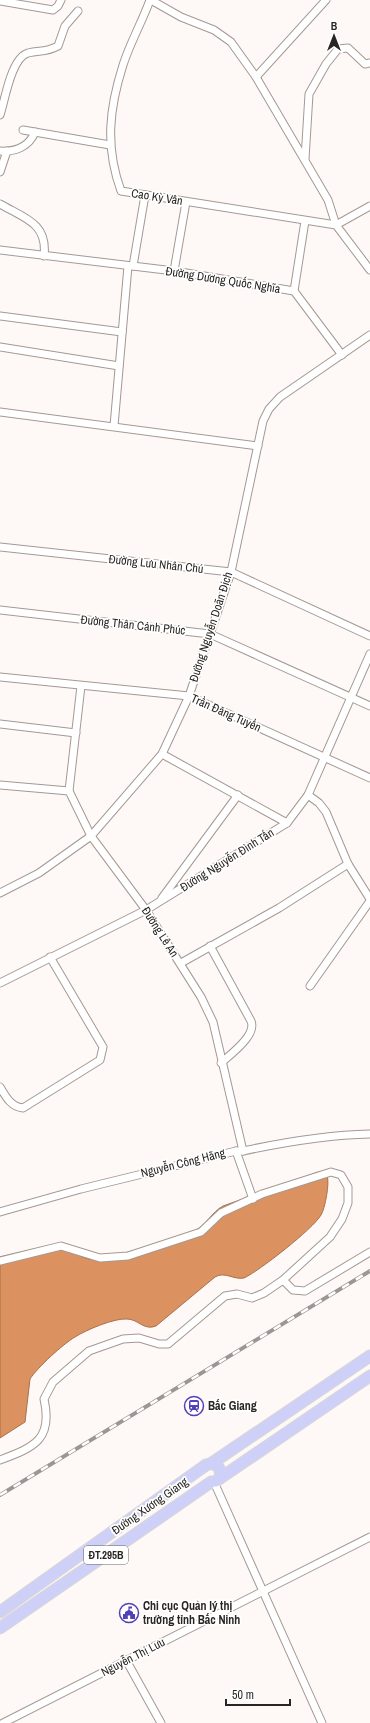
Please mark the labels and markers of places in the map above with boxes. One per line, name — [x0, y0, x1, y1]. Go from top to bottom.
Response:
station icon: Bắc Giang — [183, 1395, 205, 1417]
place label: Bắc Giang — [208, 1398, 257, 1414]
place label: Chi cục Quản lý thị trường tỉnh Bắc Ninh — [143, 1598, 240, 1628]
public building icon: Chi cục Quản lý thị trường tỉnh Bắc Ninh — [118, 1602, 140, 1624]

